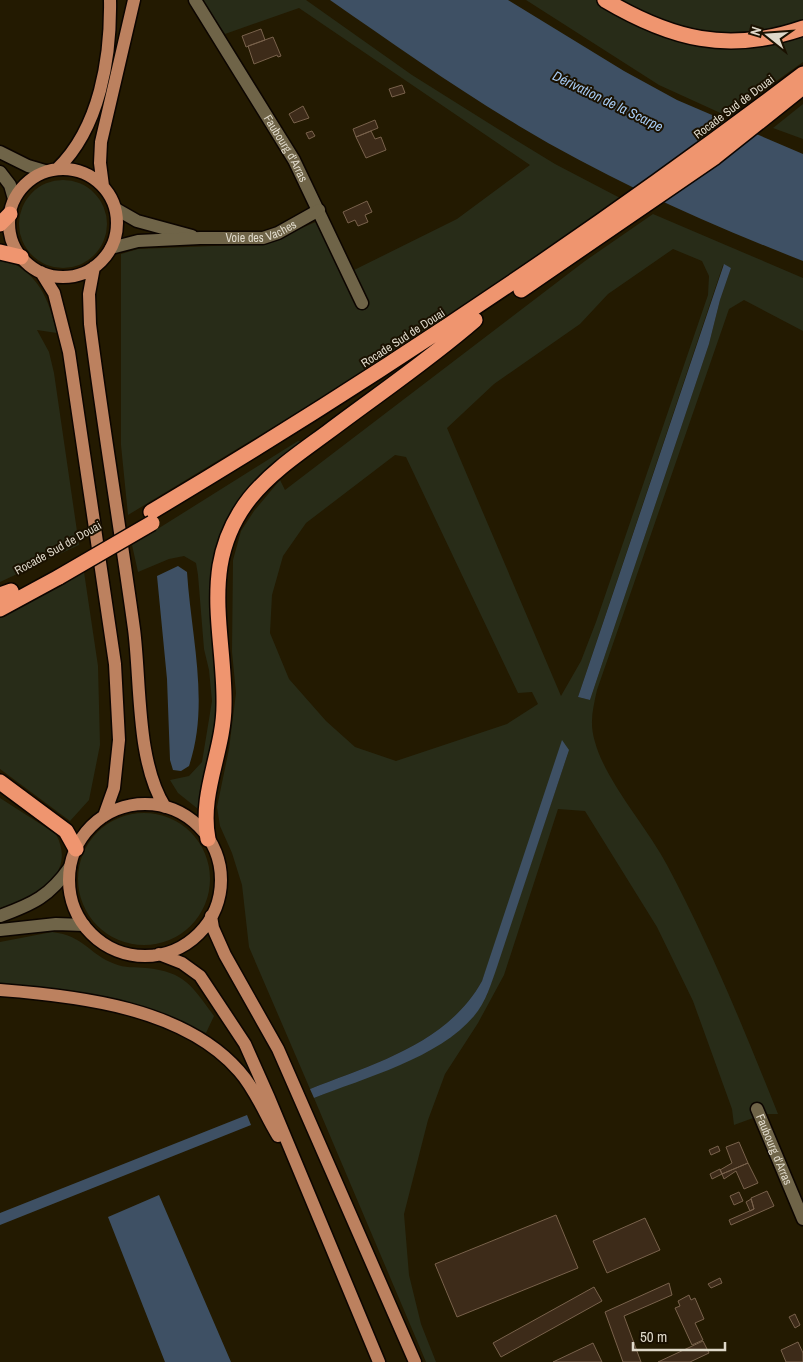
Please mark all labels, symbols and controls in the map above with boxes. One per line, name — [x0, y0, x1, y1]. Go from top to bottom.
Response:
north arrow — [743, 10, 793, 60]
text: N — [746, 25, 765, 38]
water label: Dérivation de la Scarpe — [550, 66, 666, 136]
street label: Rocade Sud de Douai — [691, 71, 777, 143]
street label: Faubourg d'Arras — [260, 112, 311, 185]
street label: Voie des Vaches — [225, 216, 299, 246]
street label: Rocade Sud de Douai — [358, 305, 448, 371]
street label: Rocade Sud de Douai — [12, 518, 104, 578]
street label: Faubourg d'Arras — [752, 1112, 796, 1188]
scale bar — [633, 1320, 726, 1352]
text: 50 m — [640, 1326, 667, 1347]

